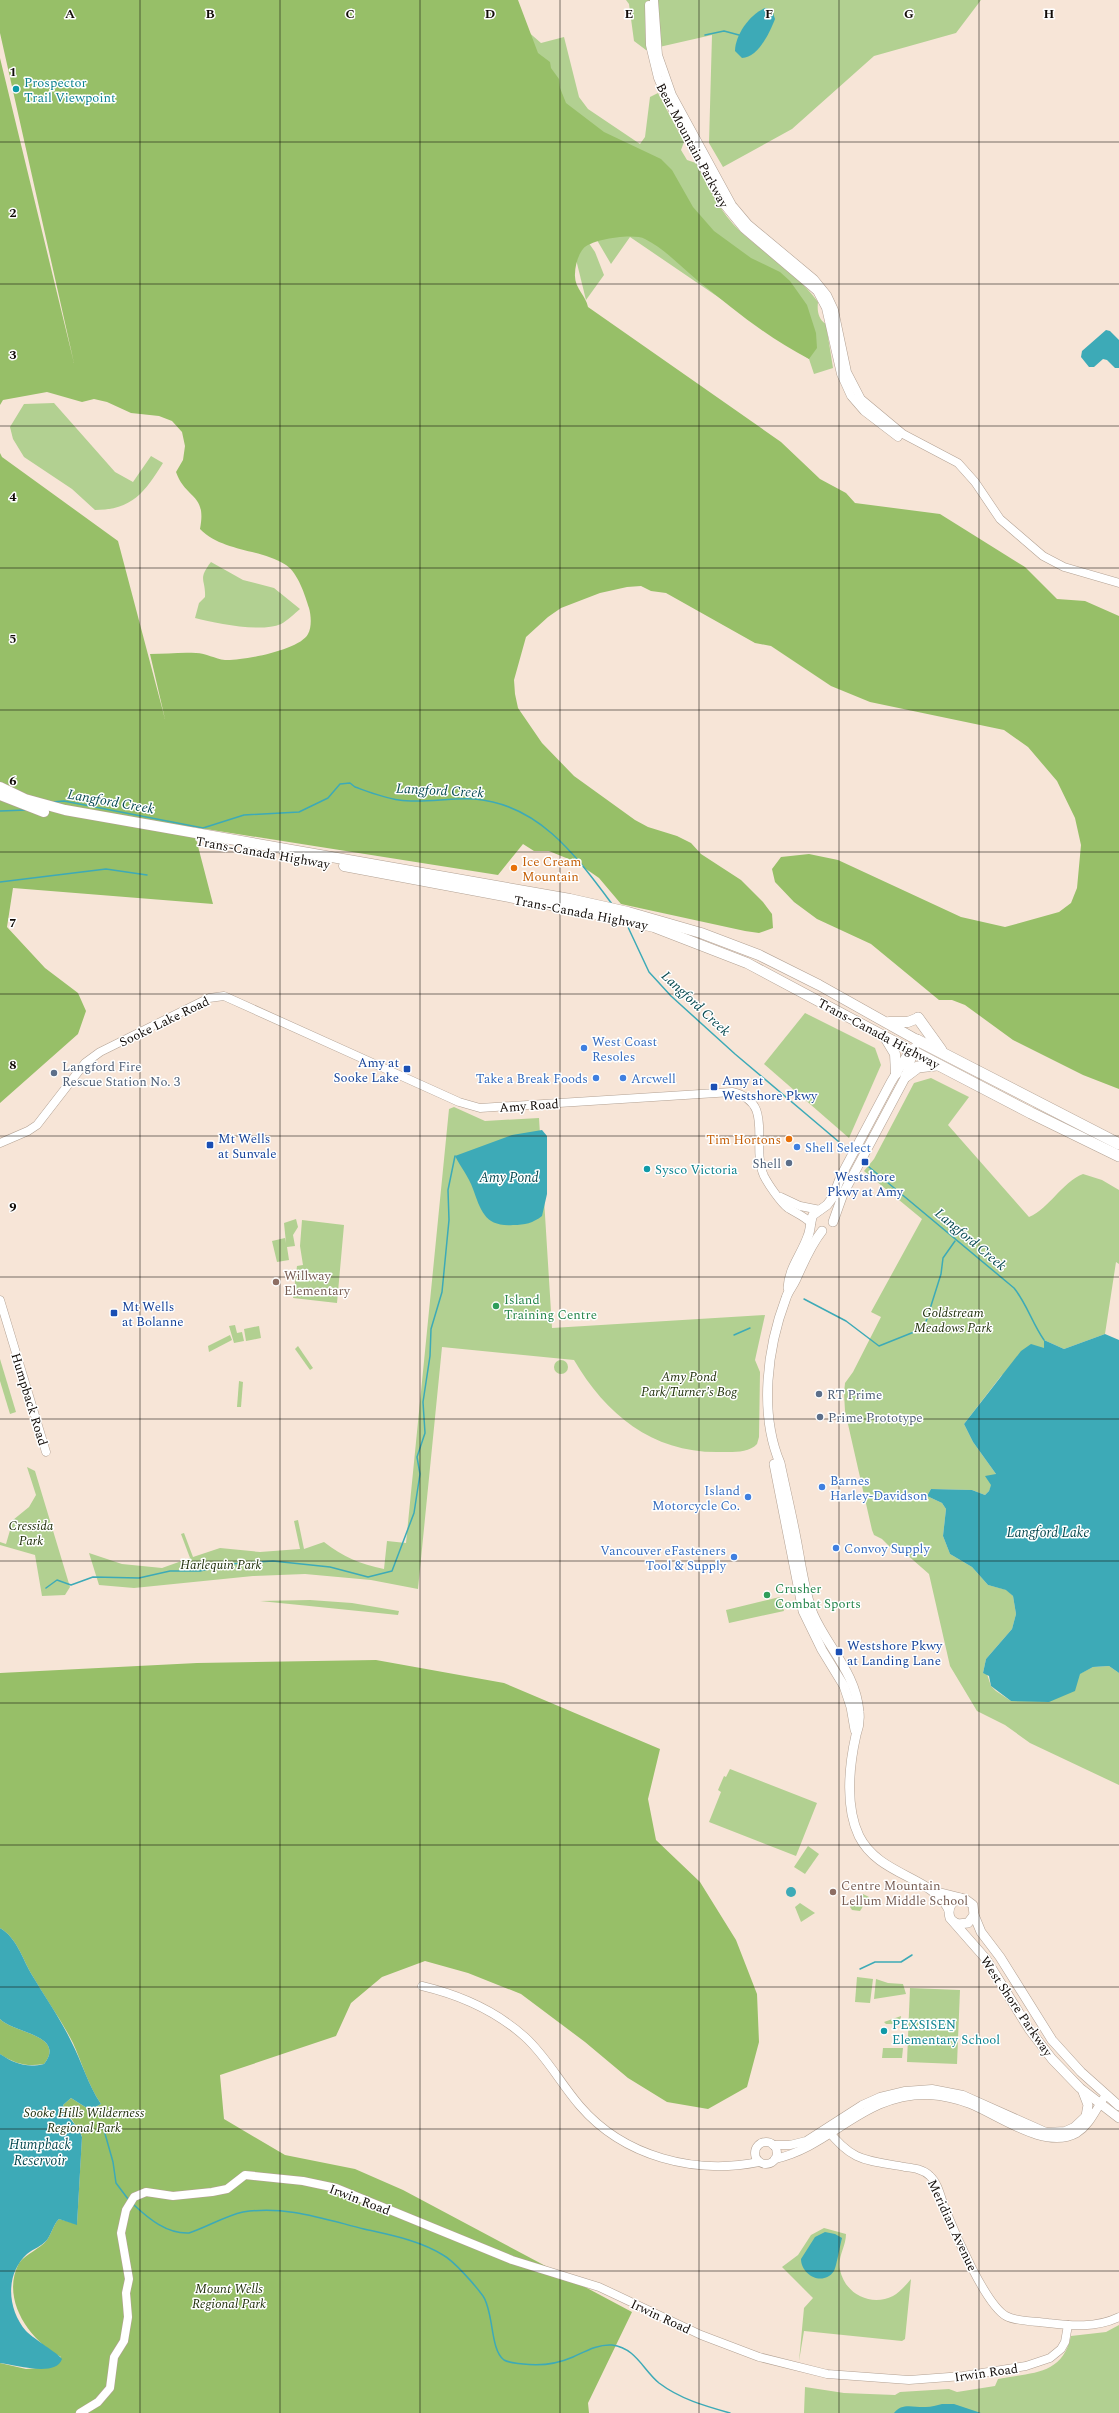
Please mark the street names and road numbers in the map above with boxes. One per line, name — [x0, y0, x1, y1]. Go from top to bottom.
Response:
street label: Bear Mountain Parkway — [651, 79, 734, 212]
street label: Trans-Canada Highway — [194, 831, 332, 875]
street label: Trans-Canada Highway — [512, 890, 650, 936]
street label: Sooke Lake Road — [116, 991, 213, 1052]
street label: Trans-Canada Highway — [814, 993, 944, 1075]
street label: Amy Road — [499, 1094, 559, 1118]
street label: Humpback Road — [5, 1350, 53, 1448]
street label: West Shore Parkway — [975, 1952, 1058, 2061]
street label: Meridian Avenue — [922, 2176, 982, 2275]
street label: Irwin Road — [326, 2179, 393, 2221]
street label: Irwin Road — [627, 2294, 694, 2340]
street label: Irwin Road — [953, 2359, 1019, 2387]

